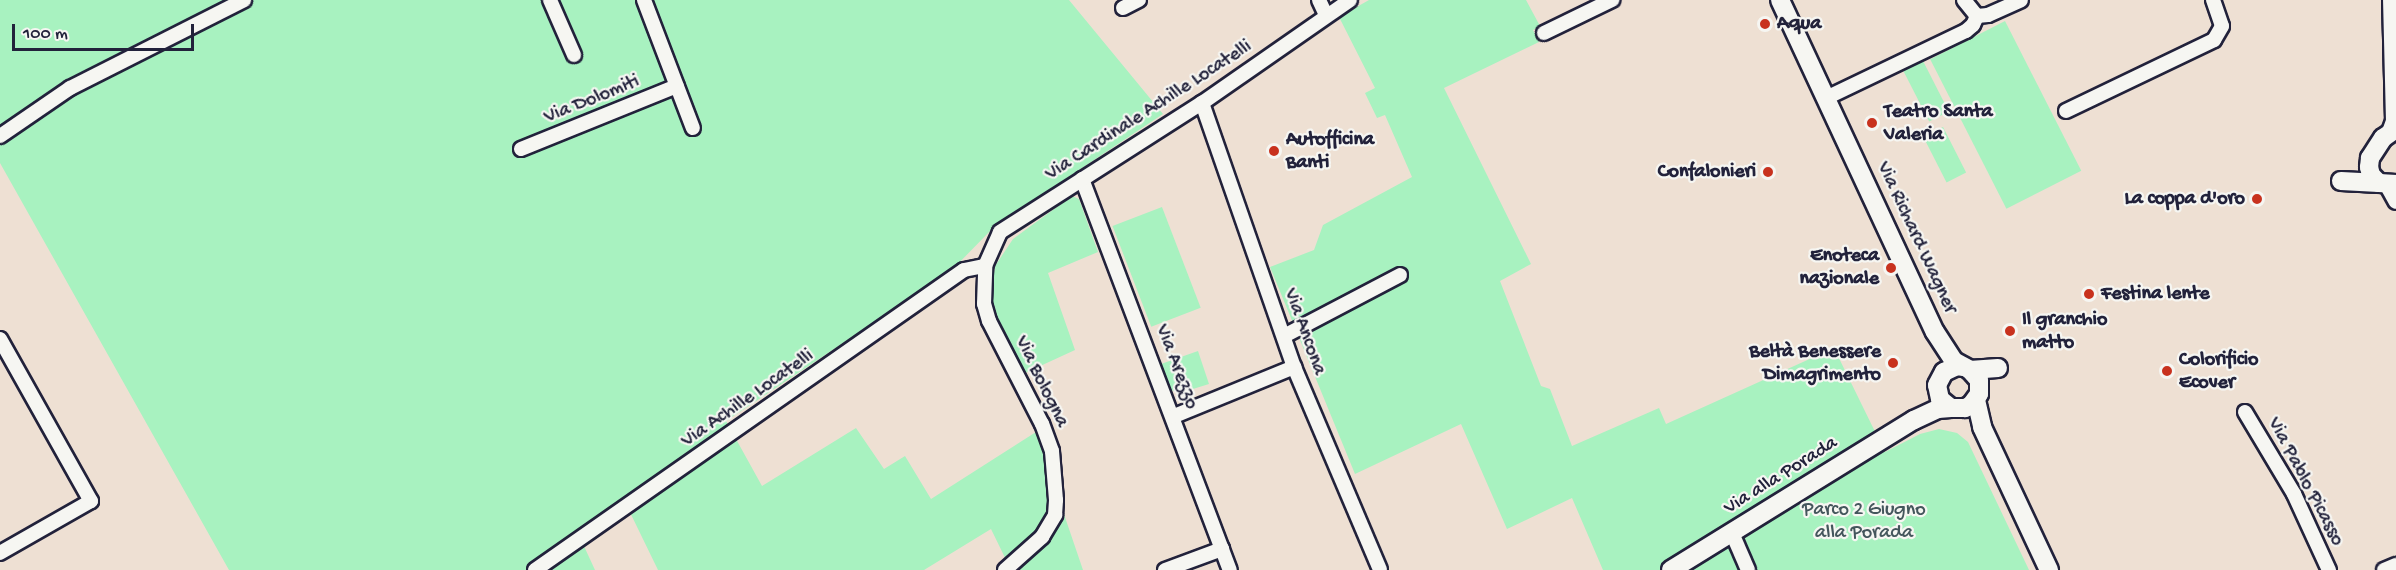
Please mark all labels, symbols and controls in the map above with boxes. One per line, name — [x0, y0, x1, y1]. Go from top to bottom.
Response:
scale bar — [15, 12, 196, 50]
place label: Aqua — [1777, 12, 1821, 36]
marker: Aqua — [1758, 17, 1772, 31]
text: 100 m — [23, 24, 68, 45]
street label: Via Cardinale Achille Locatelli — [1041, 35, 1257, 187]
street label: Via Dolomiti — [541, 70, 643, 130]
place label: Teatro Santa Valeria — [1884, 100, 1993, 147]
marker: Teatro Santa Valeria — [1865, 116, 1879, 130]
place label: Autofficina Banti — [1286, 128, 1374, 175]
marker: Autofficina Banti — [1267, 144, 1281, 158]
street label: Via Richard Wagner — [1870, 158, 1962, 318]
place label: Confalonieri — [1658, 160, 1756, 184]
marker: Confalonieri — [1761, 165, 1775, 179]
place label: La coppa d'oro — [2124, 187, 2245, 211]
marker: La coppa d'oro — [2250, 192, 2264, 206]
place label: Enoteca nazionale — [1800, 244, 1879, 291]
marker: Enoteca nazionale — [1884, 261, 1898, 275]
place label: Festina lente — [2101, 282, 2209, 306]
street label: Via Ancona — [1277, 285, 1331, 379]
marker: Festina lente — [2082, 287, 2096, 301]
place label: Il granchio matto — [2022, 308, 2107, 355]
street label: Via Arezzo — [1149, 321, 1203, 413]
marker: Il granchio matto — [2003, 324, 2017, 338]
street label: Via Bologna — [1009, 332, 1073, 432]
place label: Beltà Benessere Dimagrimento — [1749, 340, 1881, 387]
street label: Via Achille Locatelli — [677, 344, 819, 454]
place label: Colorificio Ecover — [2179, 348, 2258, 395]
marker: Beltà Benessere Dimagrimento — [1886, 356, 1900, 370]
marker: Colorificio Ecover — [2160, 364, 2174, 378]
street label: Via Pablo Picasso — [2261, 414, 2349, 550]
street label: Via alla Porada — [1720, 432, 1842, 520]
park label: Parco 2 Giugno alla Porada — [1802, 498, 1926, 545]

